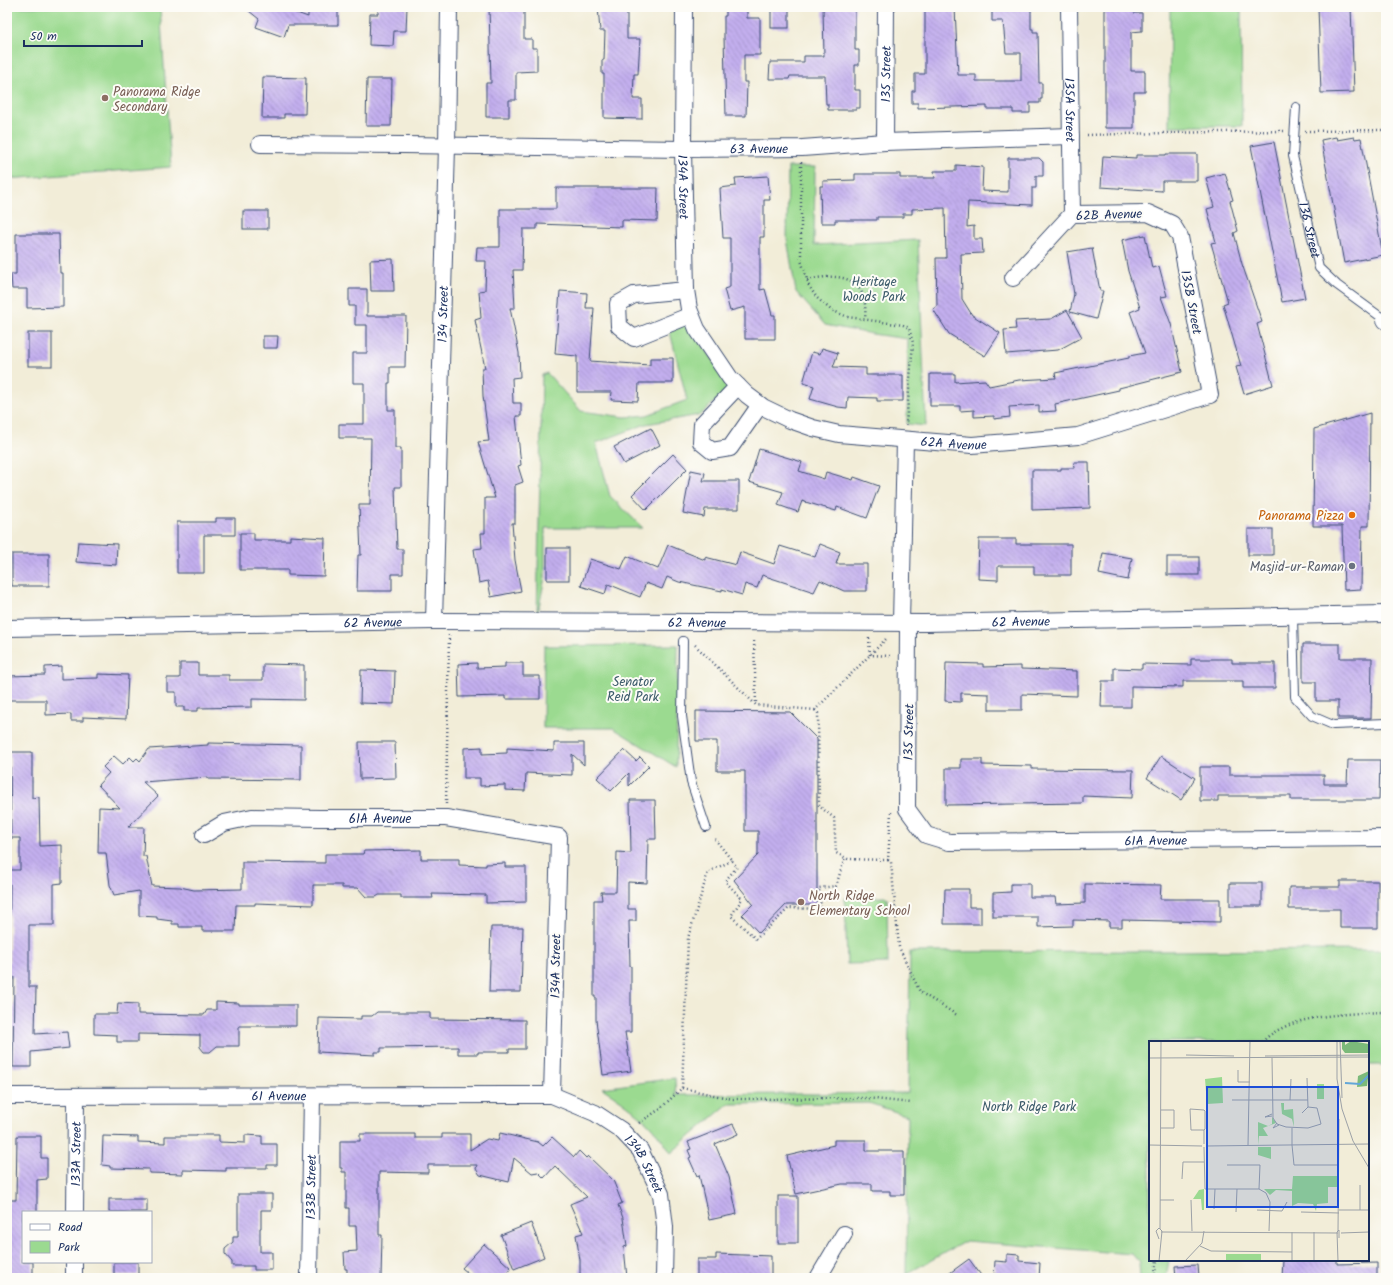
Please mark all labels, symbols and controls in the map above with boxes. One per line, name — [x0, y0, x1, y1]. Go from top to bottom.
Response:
scale bar — [24, 22, 142, 48]
text: 50 m — [30, 27, 57, 46]
street label: 135 Street — [876, 45, 898, 102]
street label: 135A Street — [1058, 78, 1080, 143]
place label: Panorama Ridge Secondary — [113, 82, 200, 118]
marker: Panorama Ridge Secondary — [100, 93, 110, 103]
street label: 63 Avenue — [730, 139, 788, 161]
street label: 134A Street — [671, 154, 694, 221]
street label: 136 Street — [1292, 200, 1326, 261]
street label: 62B Avenue — [1075, 204, 1143, 227]
street label: 135B Street — [1174, 268, 1207, 337]
park label: Heritage Woods Park — [843, 272, 906, 308]
street label: 134 Street — [433, 284, 455, 343]
street label: 62A Avenue — [920, 432, 988, 457]
place label: Panorama Pizza — [1258, 506, 1344, 527]
marker: Panorama Pizza — [1347, 510, 1357, 520]
place label: Masjid-ur-Raman — [1250, 557, 1344, 578]
marker: Masjid-ur-Raman — [1347, 561, 1357, 571]
street label: 62 Avenue — [992, 612, 1050, 634]
street label: 62 Avenue — [344, 613, 402, 634]
street label: 62 Avenue — [668, 613, 726, 634]
park label: Senator Reid Park — [607, 672, 660, 708]
street label: 135 Street — [899, 703, 921, 761]
street label: 61A Avenue — [349, 809, 412, 830]
street label: 61A Avenue — [1124, 831, 1187, 852]
place label: North Ridge Elementary School — [809, 886, 910, 922]
marker: North Ridge Elementary School — [796, 897, 806, 907]
street label: 134A Street — [545, 933, 568, 999]
inset map — [1149, 1041, 1369, 1261]
street label: 61 Avenue — [252, 1086, 307, 1108]
park label: North Ridge Park — [982, 1097, 1077, 1118]
street label: 133A Street — [66, 1120, 88, 1187]
street label: 134B Street — [618, 1130, 668, 1198]
street label: 133B Street — [301, 1153, 323, 1220]
legend — [22, 1211, 152, 1263]
text: Road — [58, 1218, 83, 1237]
text: Park — [58, 1238, 80, 1257]

